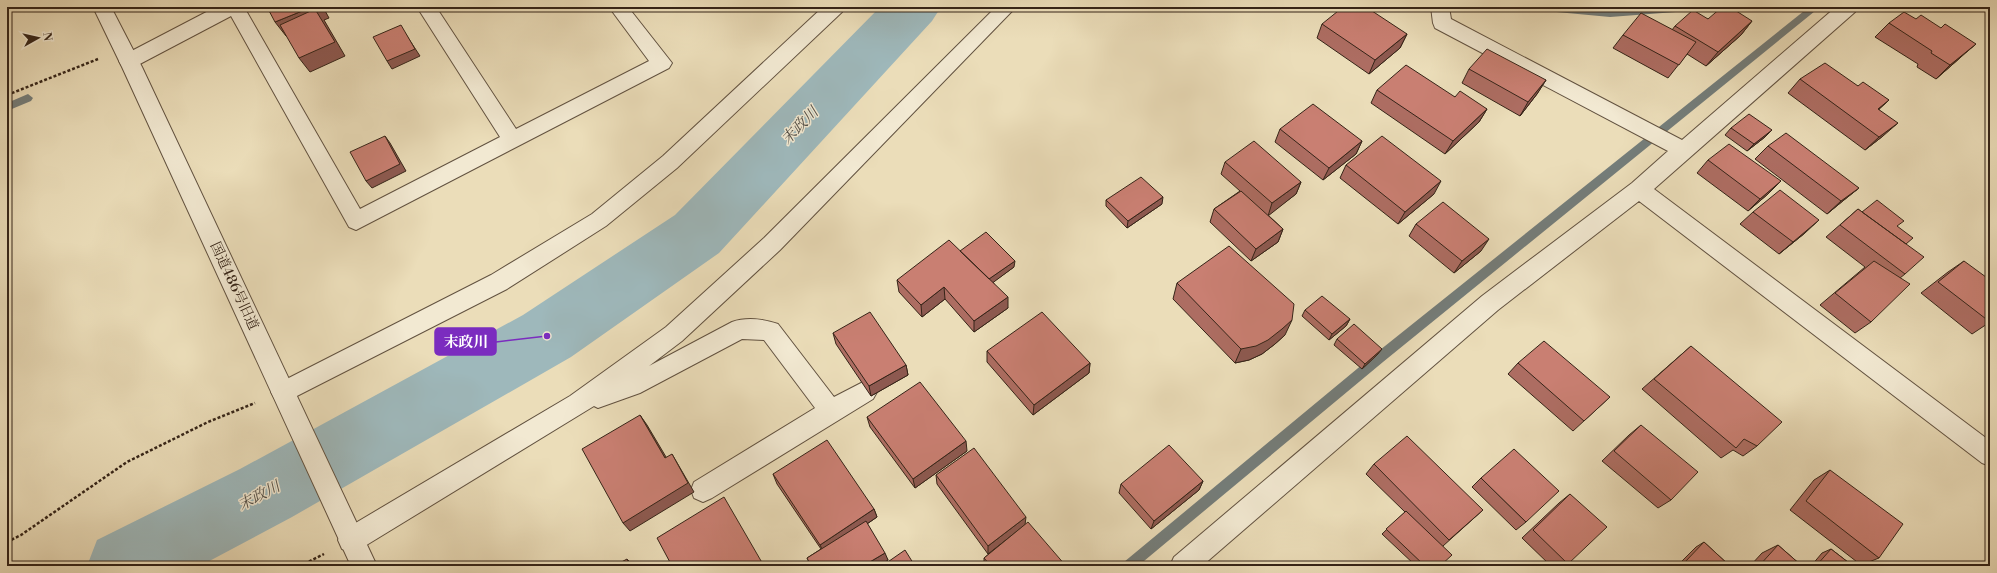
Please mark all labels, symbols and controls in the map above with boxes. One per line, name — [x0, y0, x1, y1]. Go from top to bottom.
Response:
north arrow — [18, 18, 58, 58]
text: N — [39, 31, 54, 42]
water label: 末政川 — [778, 102, 824, 149]
street label: 国道486号旧道 — [206, 239, 262, 333]
callout: 末政川 — [435, 328, 496, 355]
text: 末政川 — [443, 333, 489, 352]
water label: 末政川 — [235, 476, 285, 515]

